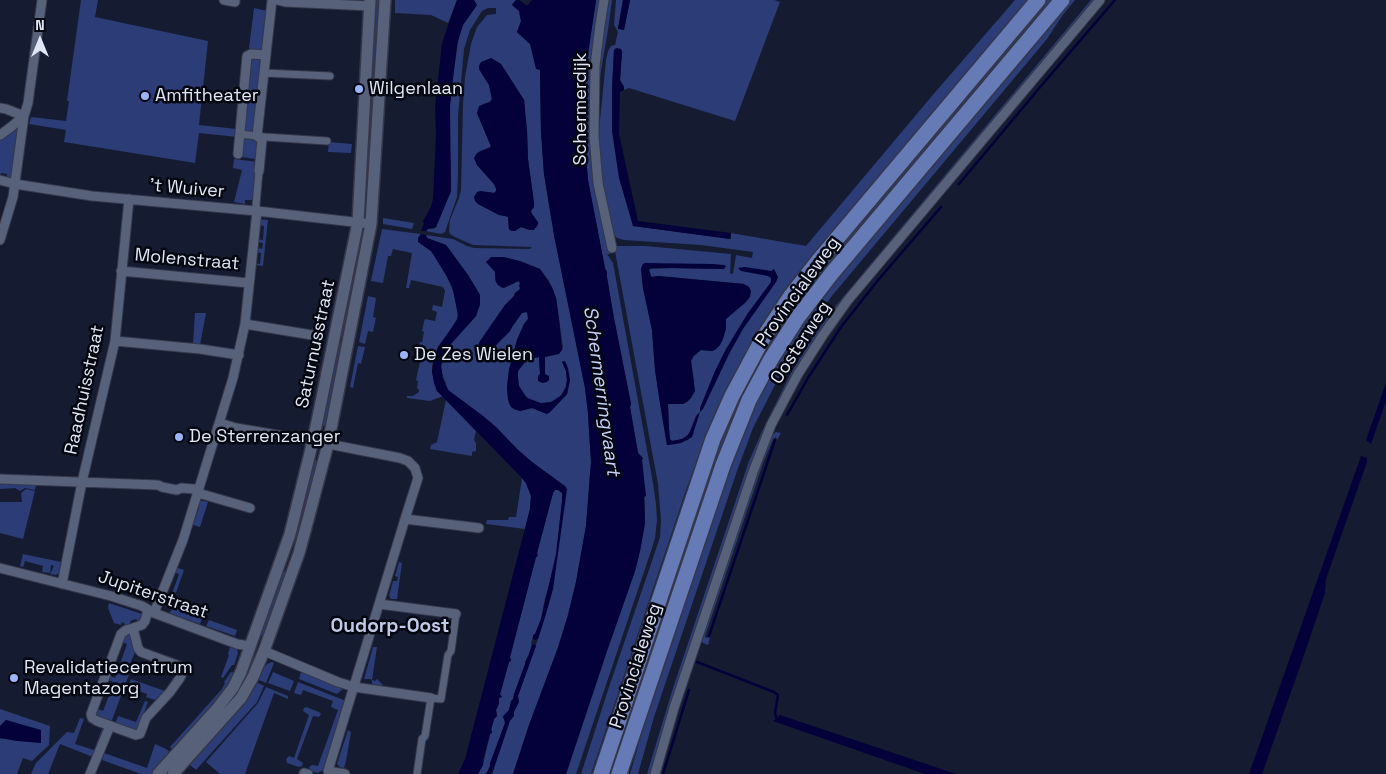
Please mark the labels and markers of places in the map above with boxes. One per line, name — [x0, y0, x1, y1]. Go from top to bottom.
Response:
place label: Wilgenlaan — [369, 78, 463, 100]
marker: Wilgenlaan — [353, 83, 365, 95]
place label: Amfitheater — [155, 85, 259, 107]
marker: Amfitheater — [139, 90, 151, 102]
place label: De Zes Wielen — [414, 344, 533, 366]
marker: De Zes Wielen — [398, 349, 410, 361]
place label: De Sterrenzanger — [189, 426, 341, 448]
marker: De Sterrenzanger — [173, 431, 185, 443]
place label: Revalidatiecentrum Magentazorg — [24, 657, 193, 700]
marker: Revalidatiecentrum Magentazorg — [8, 672, 20, 684]

